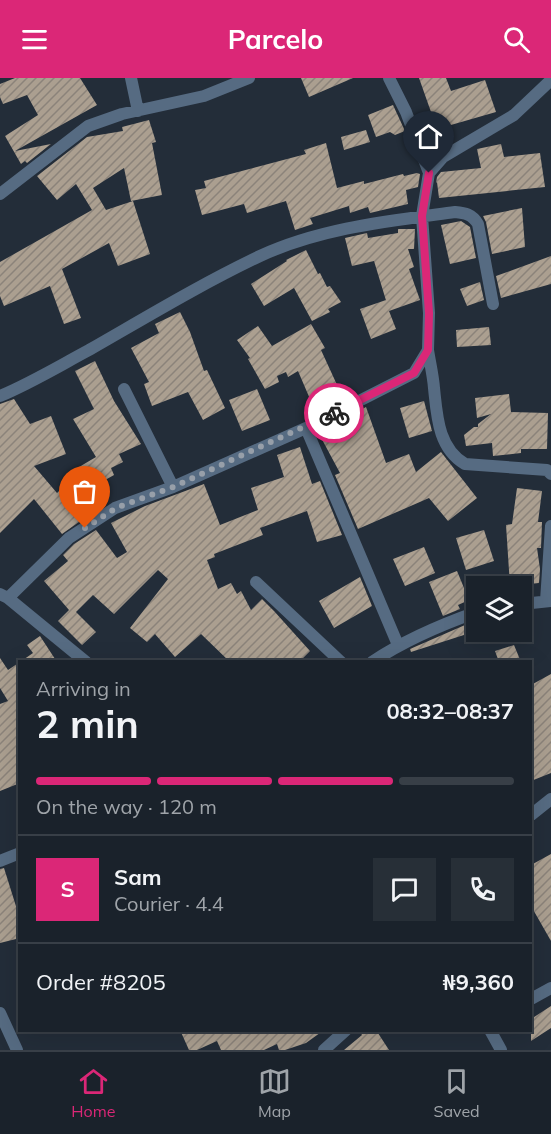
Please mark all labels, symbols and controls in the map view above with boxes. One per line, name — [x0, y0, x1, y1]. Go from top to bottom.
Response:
text: Parcelo — [228, 22, 323, 56]
icon: menu — [18, 23, 51, 56]
icon: search — [500, 23, 533, 56]
pin — [403, 111, 454, 173]
icon: home — [412, 120, 445, 153]
courier — [304, 383, 364, 443]
icon: bike — [318, 397, 351, 430]
pin — [59, 466, 110, 528]
icon: bag — [68, 475, 101, 508]
map controls — [466, 576, 532, 642]
button: layers — [466, 576, 532, 642]
text: Arriving in — [36, 676, 131, 701]
text: 08:32–08:37 — [386, 697, 514, 725]
text: 2 min — [36, 699, 139, 748]
text: On the way · 120 m — [36, 794, 217, 819]
button: chat — [373, 858, 436, 921]
button: phone — [451, 858, 514, 921]
text: Sam — [114, 863, 162, 891]
text: S — [60, 875, 75, 903]
text: Courier · 4.4 — [114, 891, 224, 916]
text: Order #8205 — [36, 968, 166, 996]
text: ₦9,360 — [443, 968, 514, 996]
tab: Home — [71, 1065, 115, 1121]
tab: Map — [258, 1065, 291, 1121]
tab: Saved — [434, 1065, 480, 1121]

